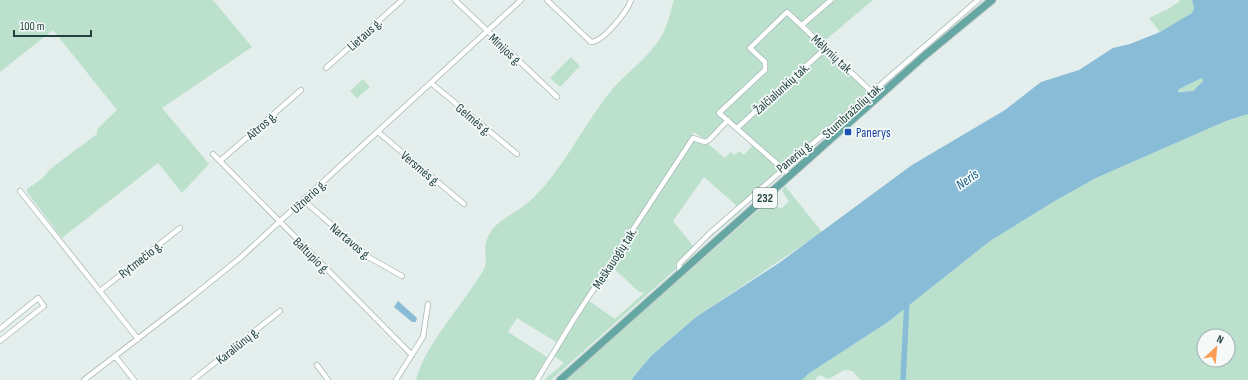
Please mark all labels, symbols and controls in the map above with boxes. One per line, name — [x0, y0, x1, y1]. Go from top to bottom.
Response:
scale bar — [14, 12, 91, 38]
street label: Lietaus g. — [344, 15, 385, 54]
text: 100 m — [20, 19, 45, 34]
street label: Minijos g. — [485, 30, 525, 69]
street label: Mėlynių tak. — [808, 31, 857, 78]
street label: Žalčialunkių tak. — [750, 59, 813, 118]
street label: Stumbražolių tak. — [819, 79, 886, 142]
street label: Gelmės g. — [452, 100, 495, 139]
street label: Aitros g. — [242, 108, 280, 144]
place label: Panerys — [856, 125, 891, 141]
marker: Panerys — [843, 127, 853, 137]
street label: Panerių g. — [773, 137, 816, 177]
street label: Versmės g. — [397, 148, 443, 190]
water label: Neris — [953, 166, 982, 193]
street label: Užnerio g. — [287, 176, 330, 217]
road number: 232 — [753, 188, 777, 208]
street label: Nartavos g. — [326, 220, 374, 264]
street label: Meškauogių tak. — [589, 225, 641, 292]
street label: Baltupio g. — [290, 234, 333, 277]
street label: Rytmečio g. — [116, 238, 166, 282]
street label: Karaliūnų g. — [213, 324, 262, 368]
north arrow — [1196, 328, 1236, 368]
text: N — [1215, 332, 1226, 347]

